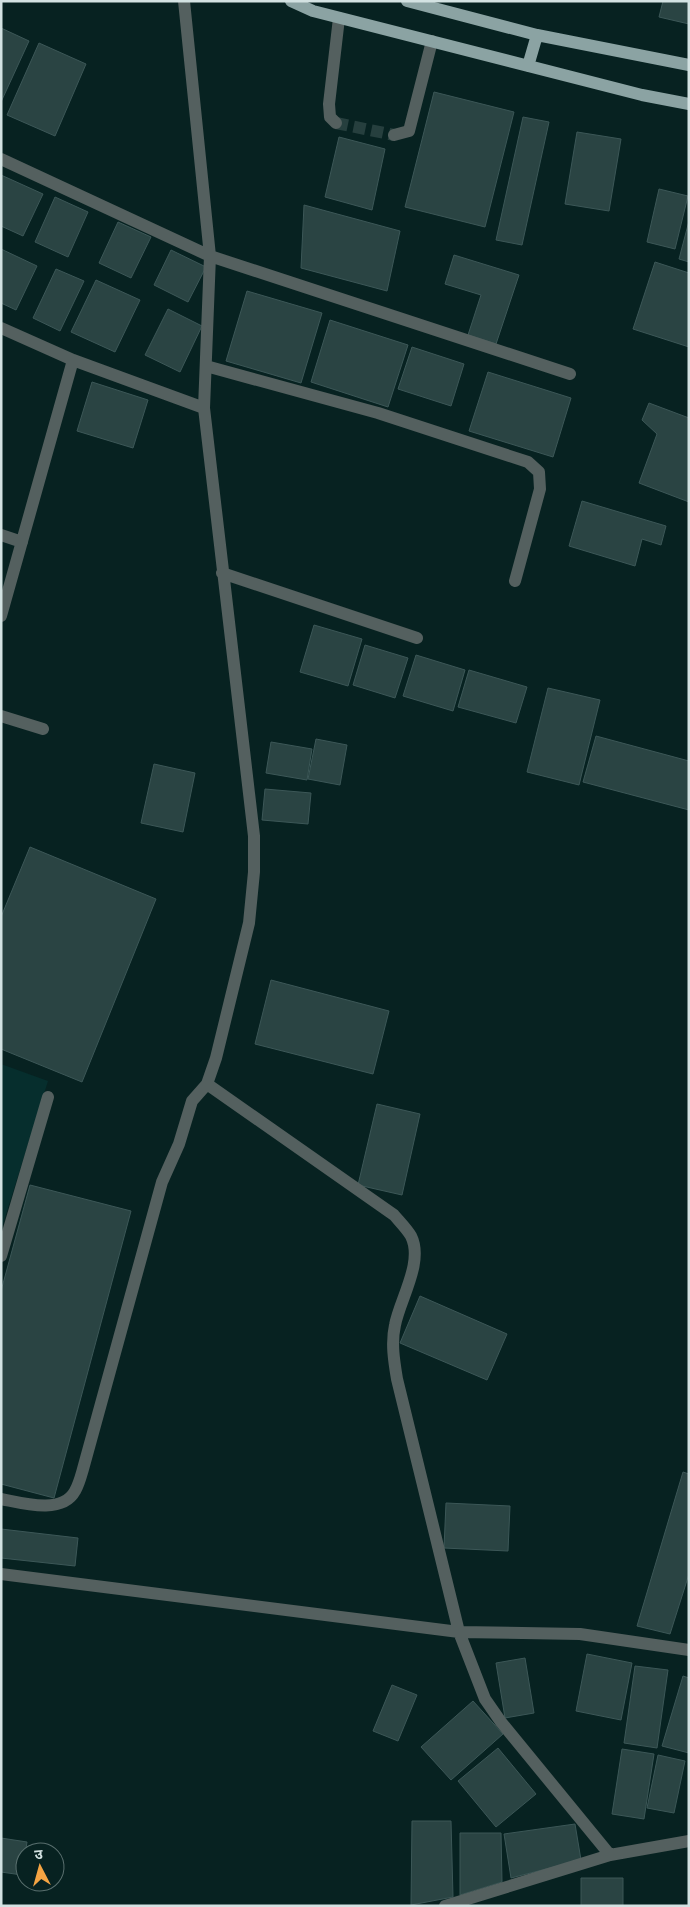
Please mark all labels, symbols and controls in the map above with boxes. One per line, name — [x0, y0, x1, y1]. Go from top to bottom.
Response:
north arrow — [15, 1842, 65, 1892]
text: उ — [34, 1846, 44, 1862]

